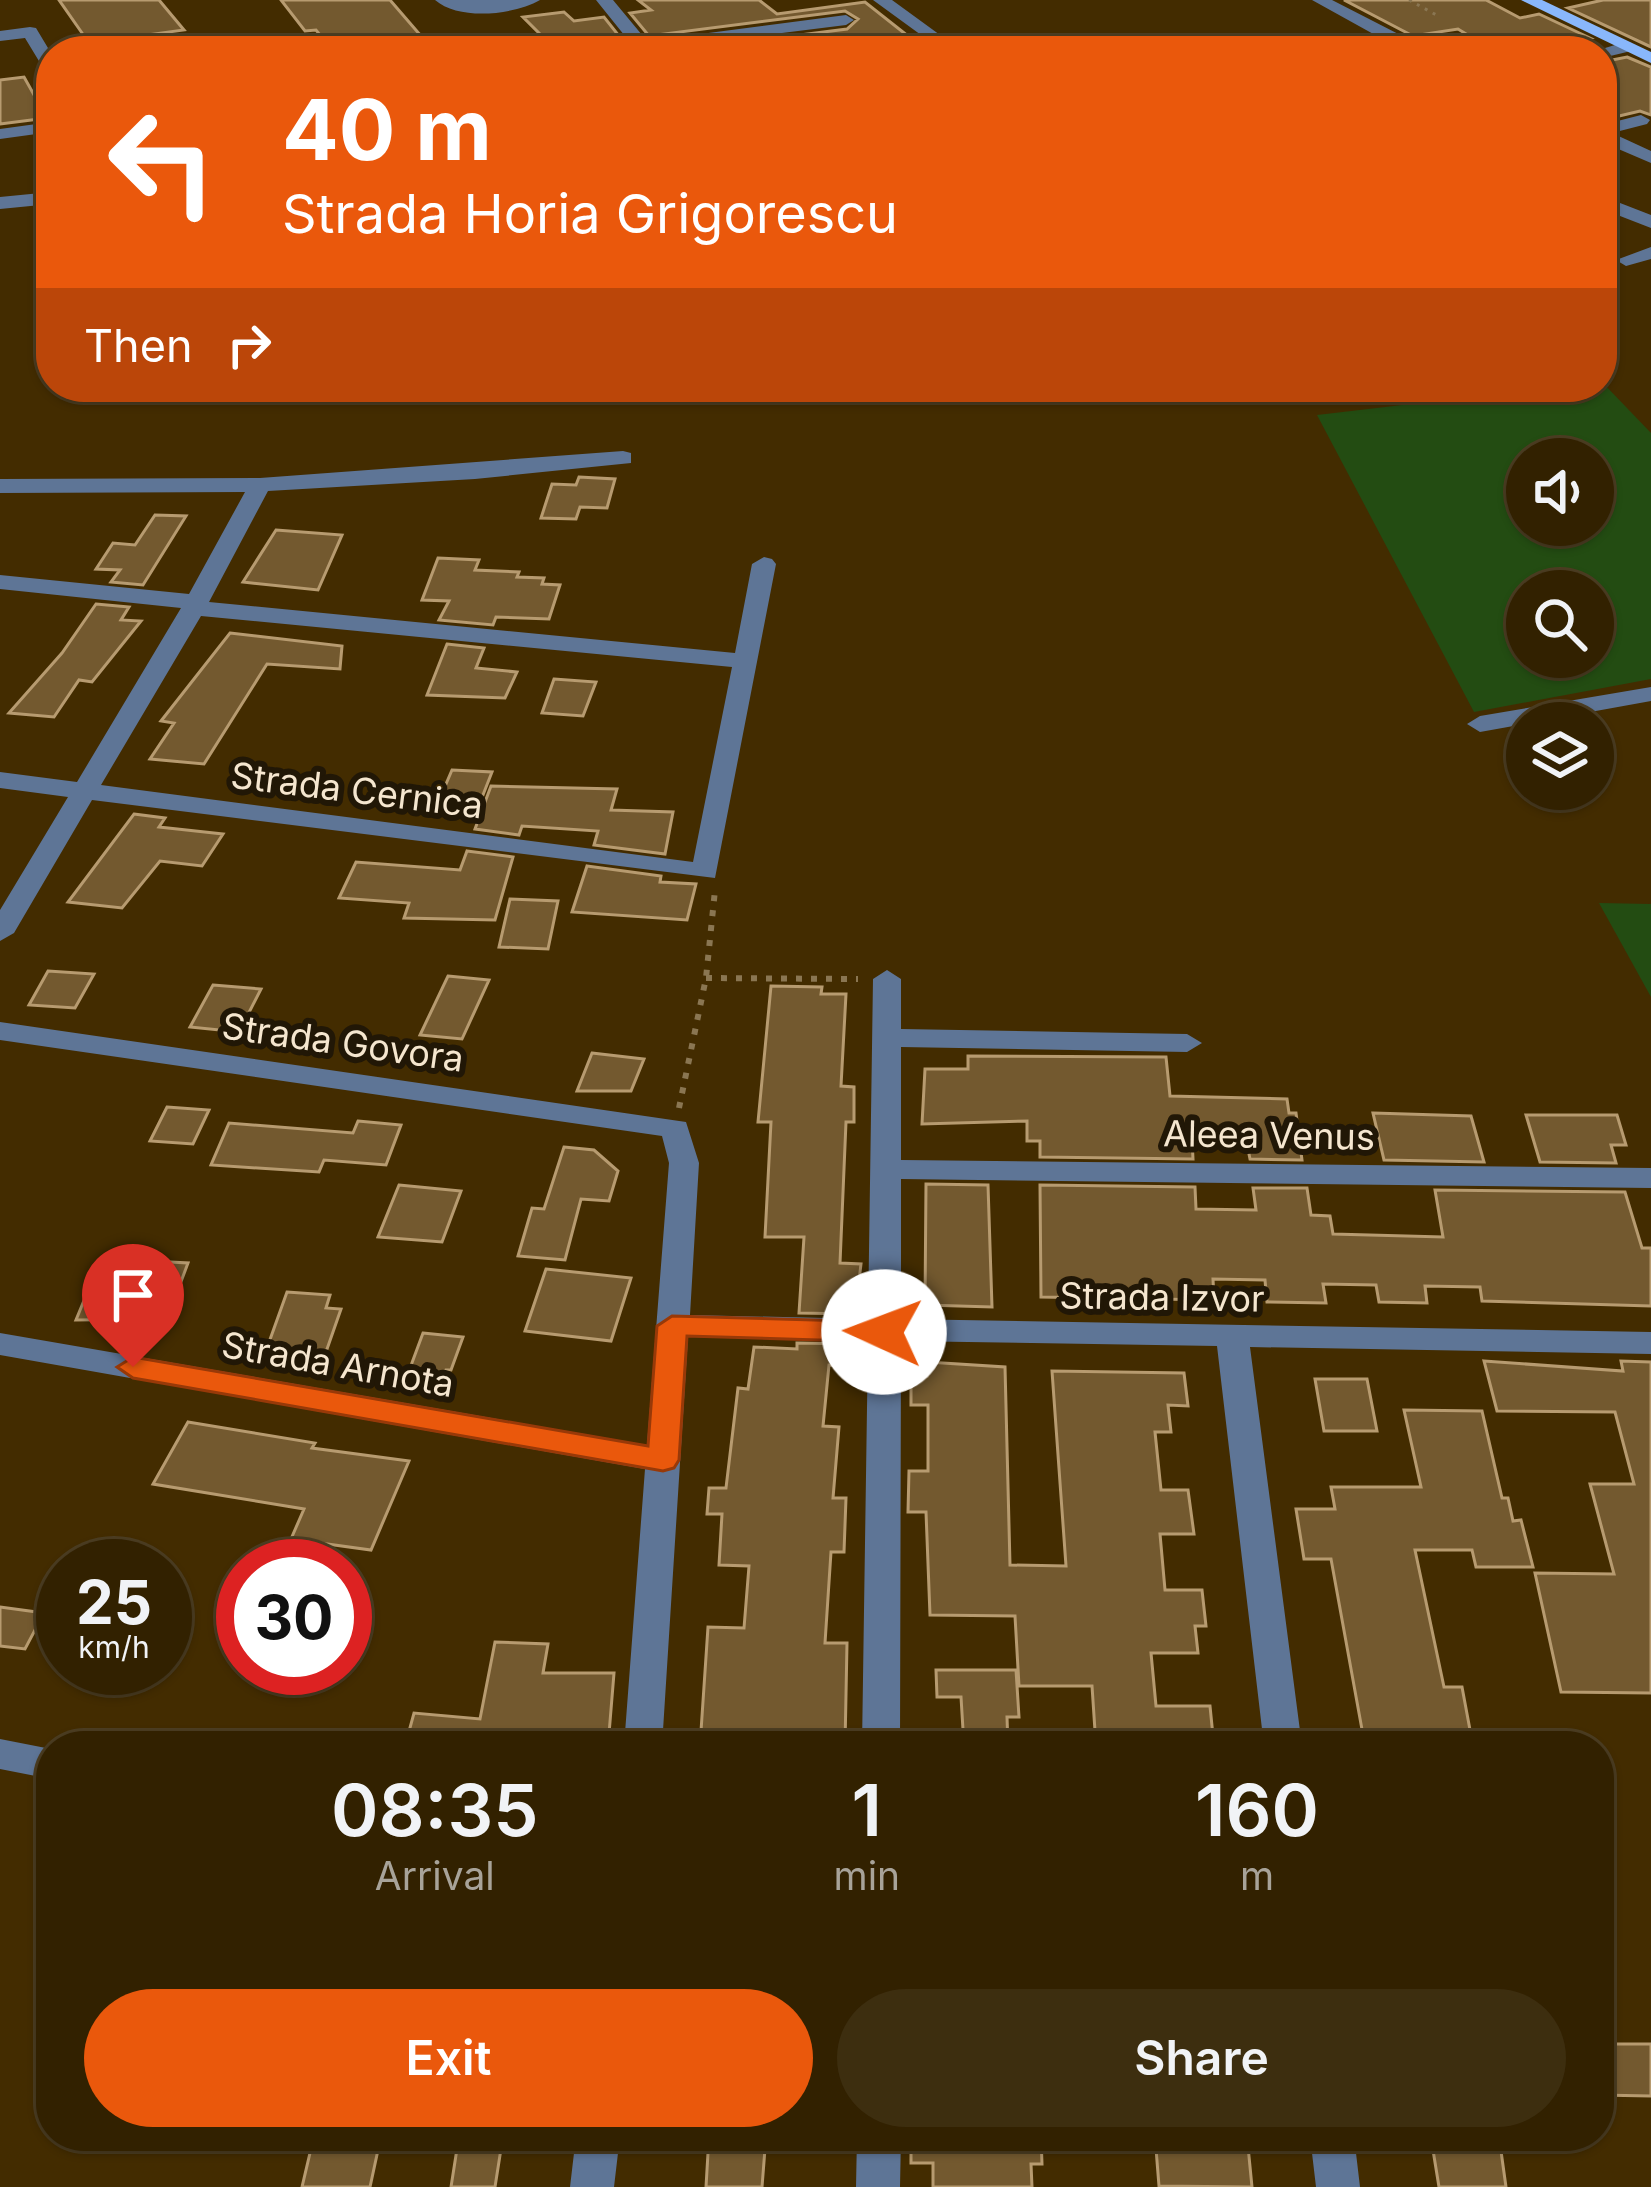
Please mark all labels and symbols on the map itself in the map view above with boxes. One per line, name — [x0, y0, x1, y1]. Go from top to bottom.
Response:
street label: Strada Cernica — [228, 753, 486, 827]
street label: Strada Govora — [219, 1003, 467, 1081]
street label: Aleea Venus — [1163, 1111, 1375, 1159]
pin — [82, 1244, 184, 1367]
position arrow — [821, 1269, 947, 1395]
street label: Strada Izvor — [1059, 1273, 1265, 1321]
street label: Strada Arnota — [218, 1322, 458, 1406]
speed limit sign: 30 — [216, 1539, 372, 1695]

